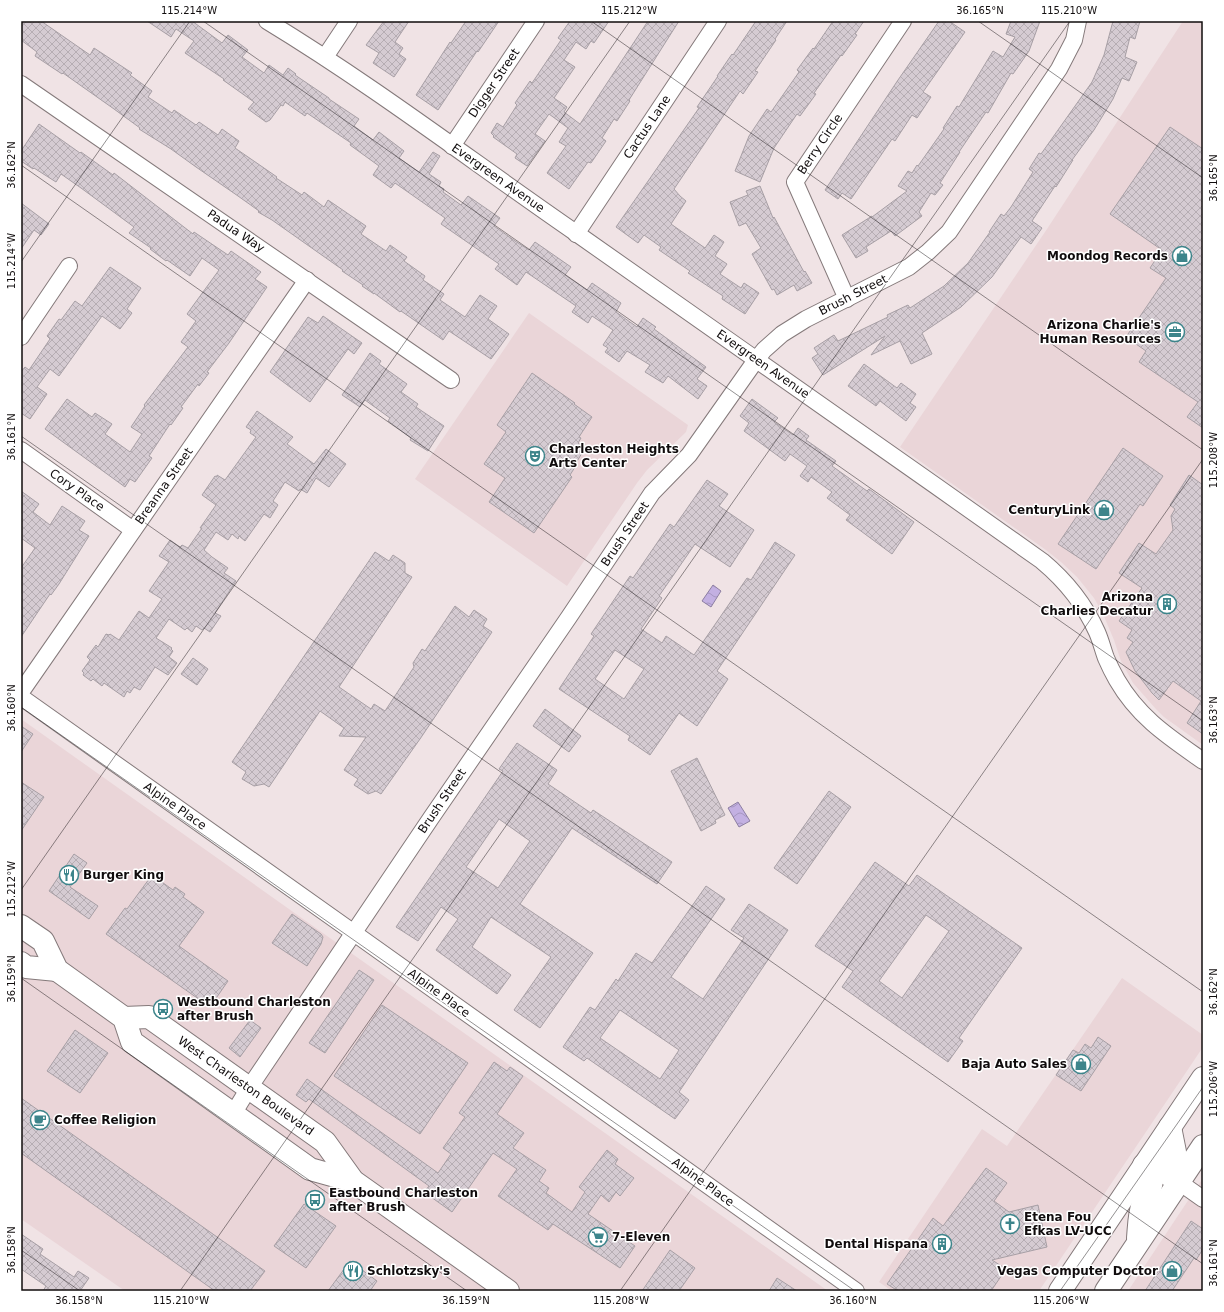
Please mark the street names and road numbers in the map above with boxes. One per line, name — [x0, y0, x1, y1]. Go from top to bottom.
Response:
street label: Digger Street — [466, 46, 522, 120]
street label: Cactus Lane — [621, 93, 673, 161]
street label: Berry Circle — [795, 111, 845, 177]
street label: Evergreen Avenue — [449, 141, 547, 215]
street label: Padua Way — [205, 207, 267, 255]
street label: Brush Street — [816, 272, 890, 318]
street label: Evergreen Avenue — [714, 327, 812, 401]
street label: Breanna Street — [132, 445, 196, 527]
street label: Cory Place — [47, 466, 107, 514]
street label: Brush Street — [598, 499, 652, 569]
street label: Brush Street — [415, 766, 469, 836]
street label: Alpine Place — [141, 779, 209, 833]
street label: Alpine Place — [405, 966, 473, 1020]
street label: West Charleston Boulevard — [175, 1034, 317, 1138]
street label: Alpine Place — [669, 1155, 737, 1209]

